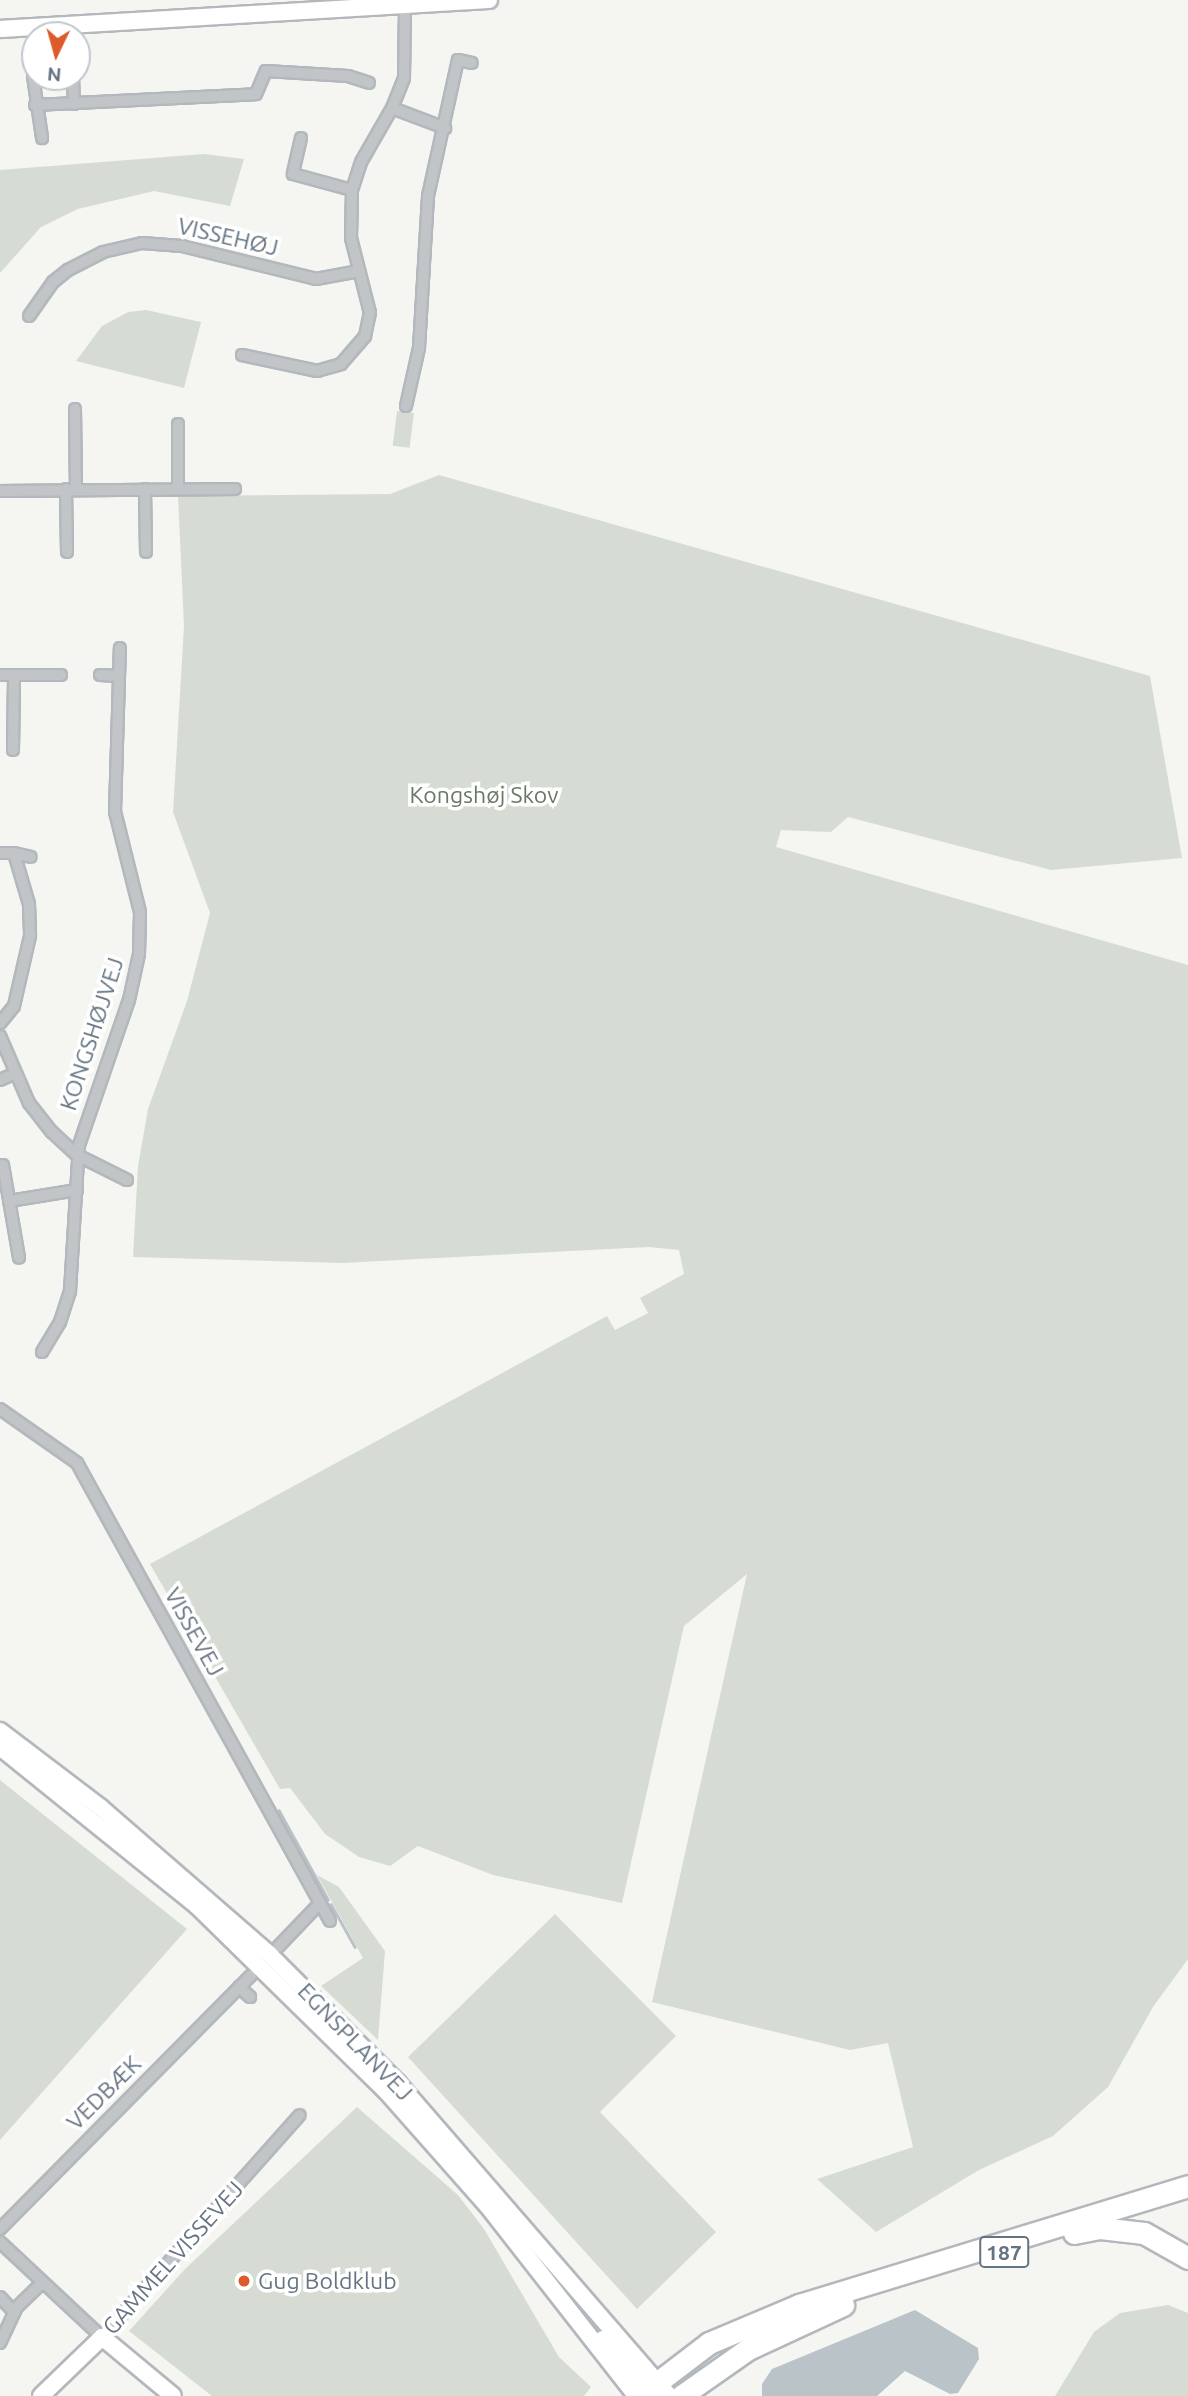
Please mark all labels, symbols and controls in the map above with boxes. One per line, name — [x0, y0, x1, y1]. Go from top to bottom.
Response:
north arrow — [21, 21, 91, 91]
text: N — [46, 63, 62, 87]
street label: VISSEHØJ — [175, 212, 281, 262]
park label: Kongshøj Skov — [410, 781, 558, 809]
street label: KONGSHØJVEJ — [54, 954, 130, 1114]
street label: VISSEVEJ — [158, 1583, 230, 1681]
street label: EGNSPLANVEJ — [292, 1977, 418, 2107]
street label: VEDBÆK — [61, 2050, 147, 2136]
street label: GAMMEL VISSEVEJ — [97, 2176, 249, 2340]
road number: 187 — [978, 2234, 1030, 2270]
place label: Gug Boldklub — [258, 2267, 397, 2295]
marker: Gug Boldklub — [236, 2273, 252, 2289]

